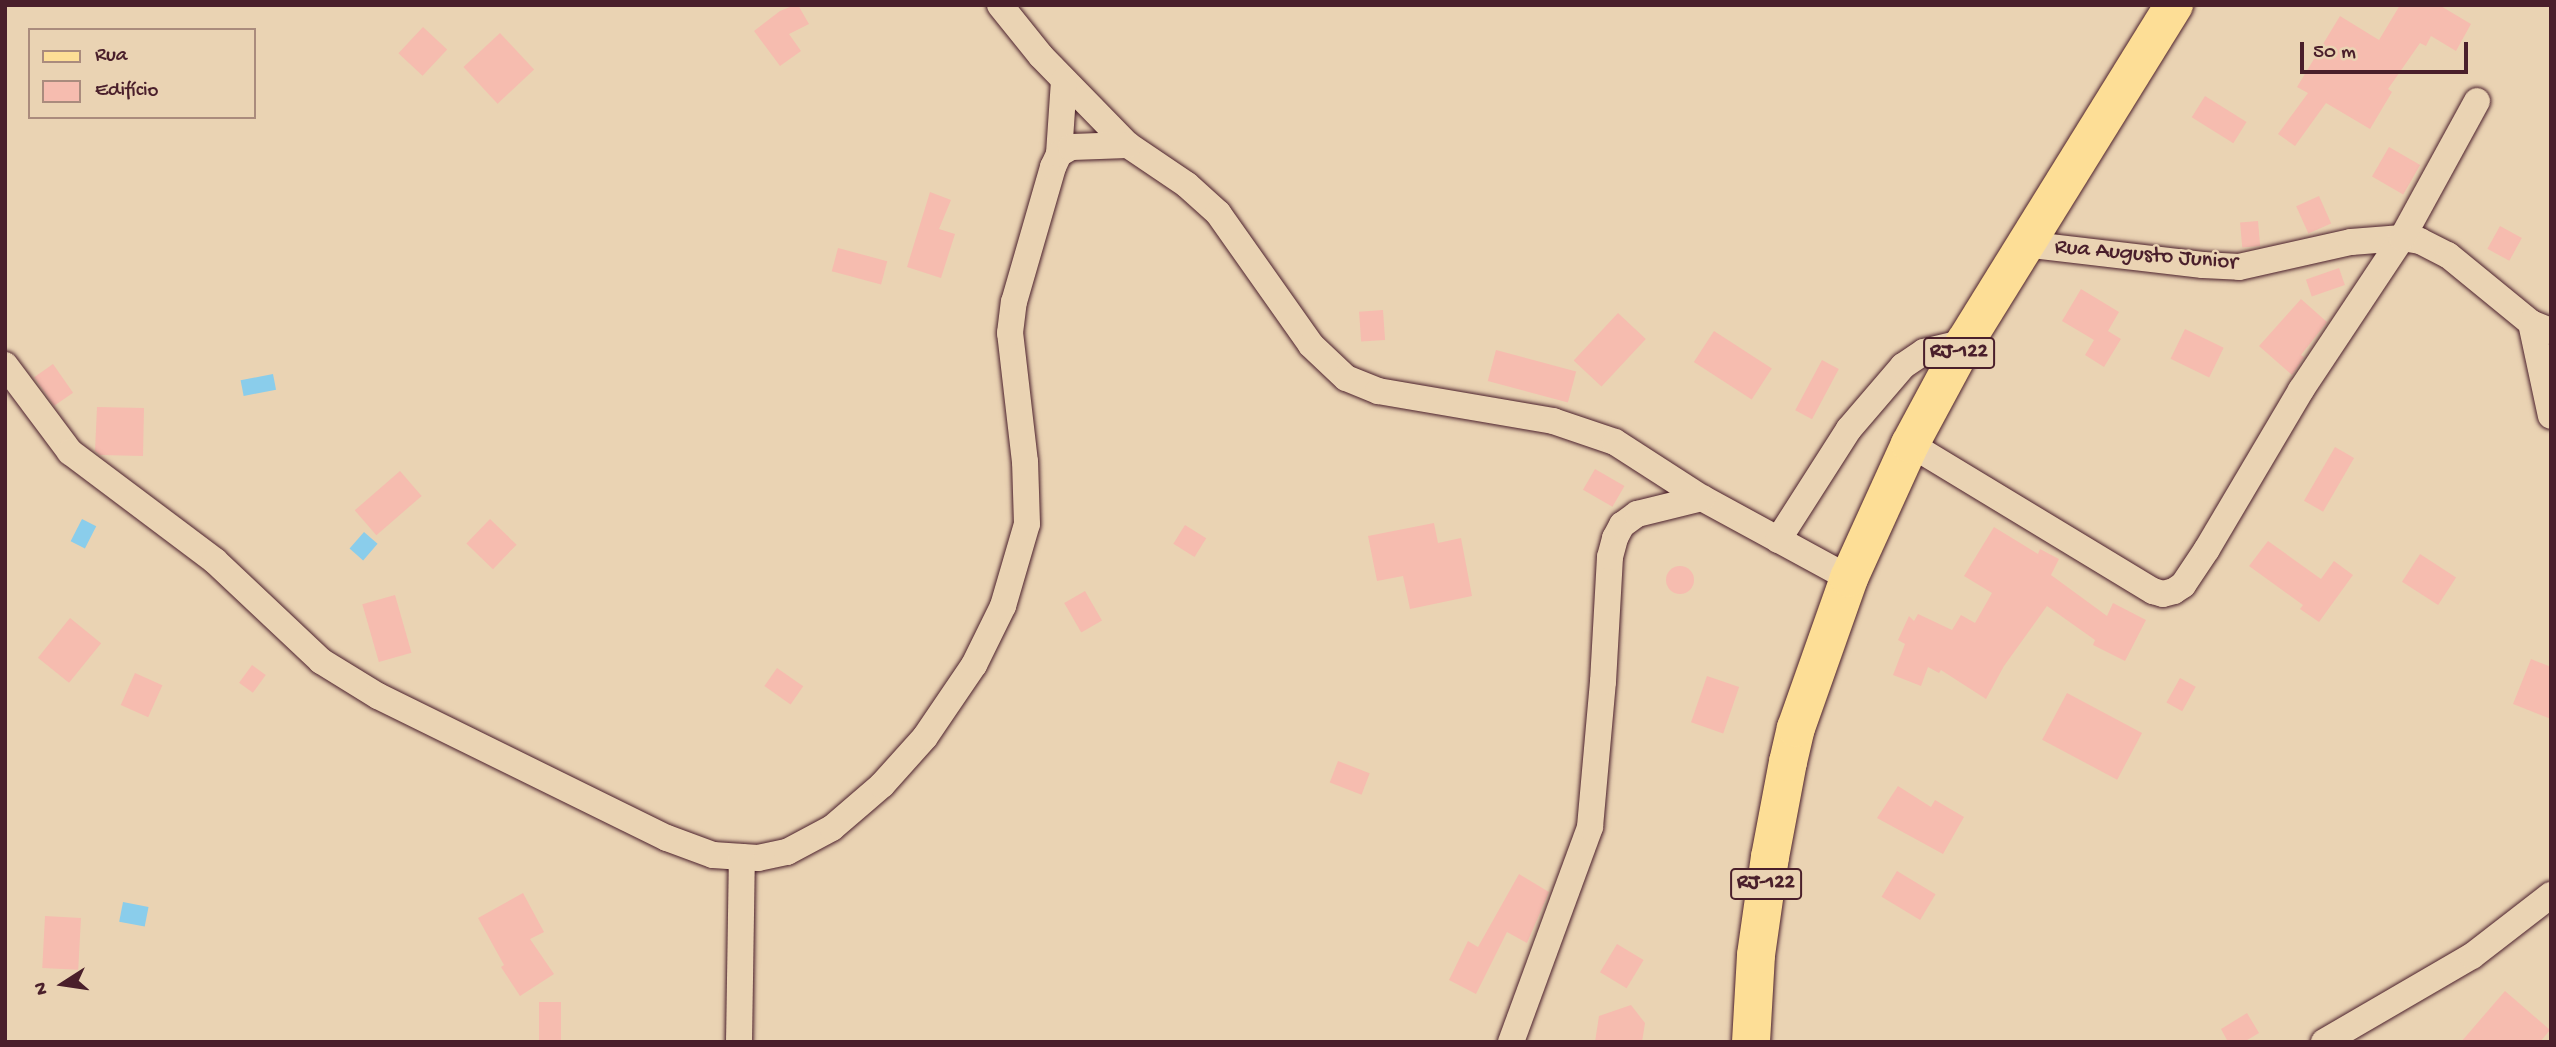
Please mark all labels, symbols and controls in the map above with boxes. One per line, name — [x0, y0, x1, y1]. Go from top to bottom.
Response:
legend — [28, 28, 256, 119]
scale bar — [2304, 28, 2472, 72]
text: 50 m — [2313, 41, 2356, 66]
text: Rua — [95, 44, 128, 69]
text: Edifício — [95, 79, 159, 104]
street label: Rua Augusto Junior — [2053, 234, 2239, 278]
road number: RJ-122 — [1922, 336, 1996, 370]
road number: RJ-122 — [1729, 866, 1803, 902]
north arrow — [28, 949, 98, 1019]
text: N — [29, 980, 55, 997]

